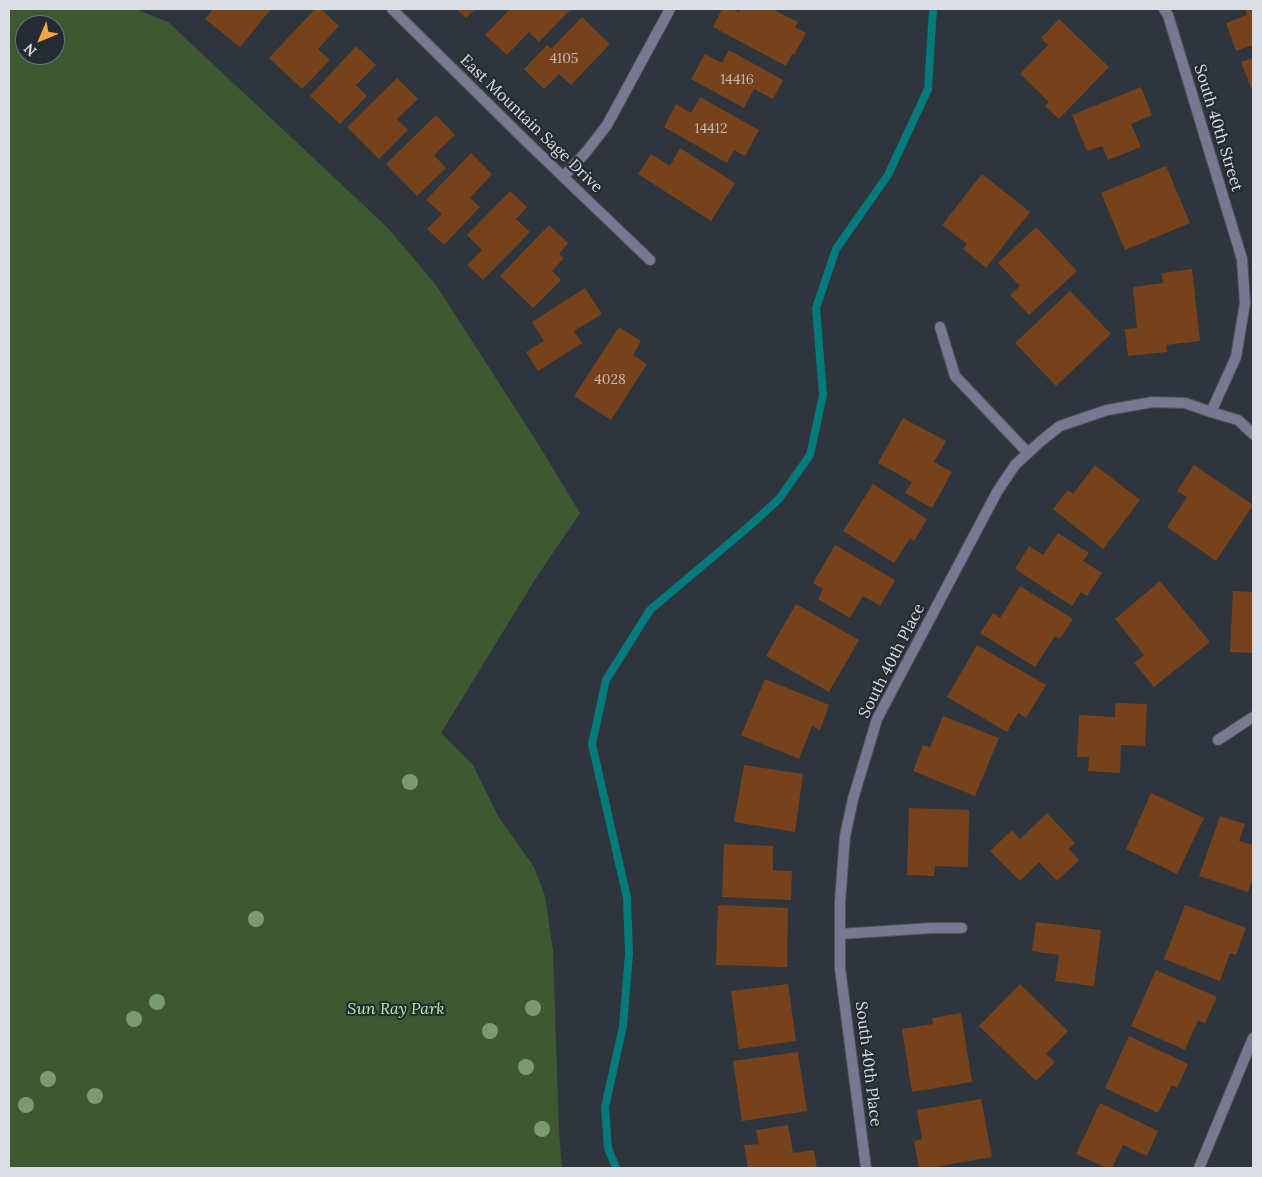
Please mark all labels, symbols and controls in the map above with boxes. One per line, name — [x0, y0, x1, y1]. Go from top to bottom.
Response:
north arrow — [15, 15, 65, 65]
text: N — [20, 40, 40, 60]
street label: East Mountain Sage Drive — [456, 51, 606, 197]
house number: 4105 — [549, 51, 579, 67]
street label: South 40th Street — [1190, 62, 1246, 194]
house number: 14416 — [720, 72, 754, 88]
house number: 14412 — [695, 121, 727, 137]
house number: 4028 — [594, 372, 626, 388]
street label: South 40th Place — [855, 601, 929, 721]
park label: Sun Ray Park — [347, 999, 445, 1019]
street label: South 40th Place — [851, 1000, 885, 1128]

